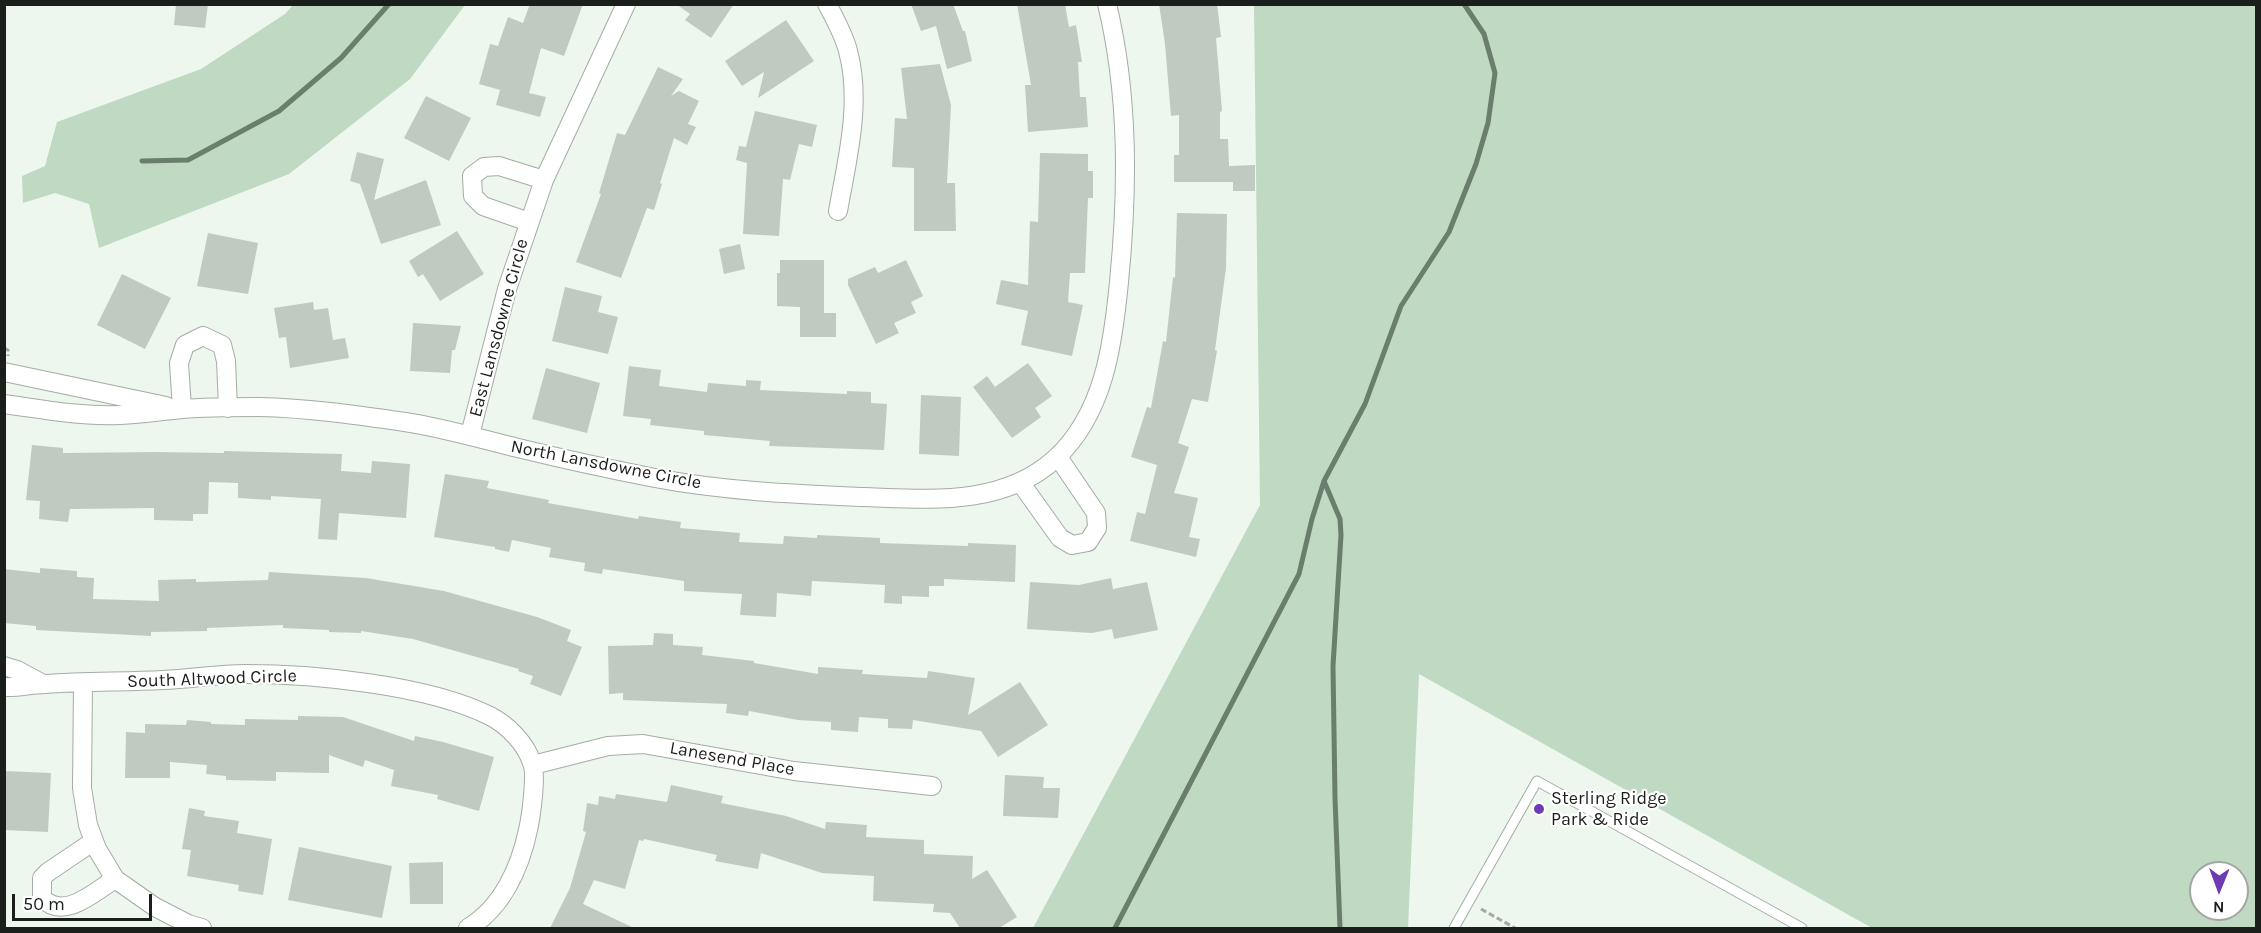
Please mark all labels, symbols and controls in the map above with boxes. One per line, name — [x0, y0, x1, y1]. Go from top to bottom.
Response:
street label: East Lansdowne Circle — [465, 237, 533, 419]
street label: North Lansdowne Circle — [509, 436, 703, 494]
street label: South Altwood Circle — [127, 665, 297, 693]
street label: Lanesend Place — [668, 737, 796, 781]
place label: Sterling Ridge Park & Ride — [1551, 788, 1667, 830]
marker: Sterling Ridge Park & Ride — [1532, 802, 1546, 816]
north arrow — [2189, 861, 2249, 921]
scale bar — [15, 882, 154, 920]
text: 50 m — [23, 893, 65, 915]
text: N — [2213, 898, 2225, 917]

